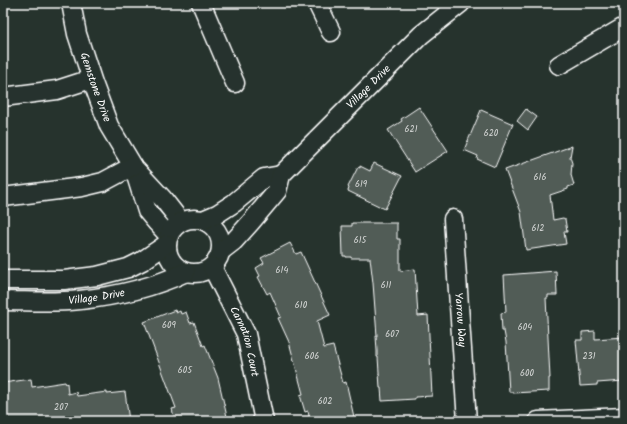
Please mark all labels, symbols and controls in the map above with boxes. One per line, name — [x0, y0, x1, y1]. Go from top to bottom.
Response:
street label: Gemstone Drive — [75, 50, 116, 125]
street label: Village Drive — [342, 61, 395, 114]
house number: 621 — [404, 122, 418, 137]
house number: 620 — [484, 126, 499, 141]
house number: 616 — [534, 170, 546, 185]
house number: 619 — [355, 177, 368, 192]
house number: 612 — [531, 221, 545, 236]
house number: 615 — [354, 233, 367, 248]
house number: 614 — [276, 263, 288, 278]
house number: 611 — [381, 278, 392, 293]
street label: Village Drive — [68, 284, 127, 310]
street label: Yarrow Way — [449, 292, 471, 348]
house number: 610 — [295, 298, 308, 313]
street label: Carnation Court — [224, 303, 264, 379]
house number: 609 — [162, 318, 177, 333]
house number: 604 — [518, 320, 532, 335]
house number: 607 — [385, 327, 400, 342]
house number: 606 — [305, 349, 319, 364]
house number: 231 — [582, 349, 596, 364]
house number: 605 — [178, 363, 193, 378]
house number: 600 — [520, 366, 534, 381]
house number: 602 — [318, 394, 332, 409]
house number: 207 — [54, 400, 69, 415]

